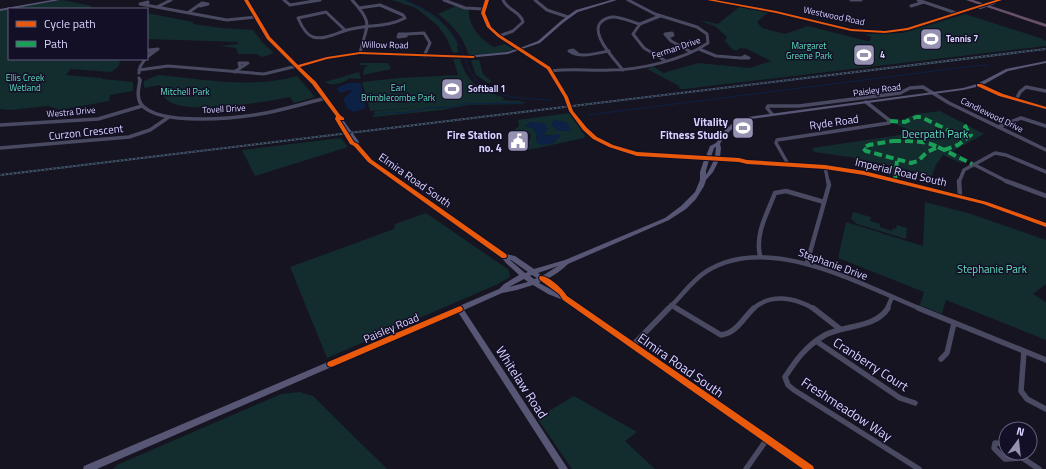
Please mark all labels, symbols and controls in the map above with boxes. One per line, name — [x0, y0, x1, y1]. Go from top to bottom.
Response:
street label: Westwood Road — [802, 3, 866, 28]
legend — [8, 8, 148, 60]
text: Cycle path — [44, 14, 96, 33]
sports icon: Tennis 7 — [918, 26, 944, 52]
place label: Tennis 7 — [946, 32, 978, 45]
street label: Ferman Drive — [650, 33, 702, 62]
text: Path — [44, 34, 68, 53]
street label: Willow Road — [361, 38, 409, 51]
park label: Margaret Greene Park — [786, 39, 833, 62]
sports icon: 4 — [851, 42, 877, 68]
place label: 4 — [880, 48, 885, 61]
park label: Ellis Creek Wetland — [6, 71, 45, 94]
sports icon: Softball 1 — [439, 76, 465, 102]
street label: Paisley Road — [852, 80, 902, 99]
park label: Earl Brimblecombe Park — [361, 81, 436, 104]
place label: Softball 1 — [468, 82, 506, 95]
park label: Mitchell Park — [160, 85, 210, 98]
street label: Candlewood Drive — [959, 94, 1026, 136]
street label: Tovell Drive — [202, 101, 246, 116]
street label: Westra Drive — [46, 103, 96, 120]
street label: Ryde Road — [808, 111, 860, 133]
place label: Vitality Fitness Studio — [660, 114, 728, 143]
sports icon: Vitality Fitness Studio — [730, 115, 756, 141]
street label: Curzon Crescent — [48, 120, 124, 144]
park label: Deerpath Park — [902, 126, 969, 142]
place label: Fire Station no. 4 — [447, 127, 502, 156]
public building icon: Fire Station no. 4 — [505, 128, 531, 154]
street label: Elmira Road South — [375, 149, 455, 211]
street label: Imperial Road South — [854, 154, 948, 190]
street label: Stephanie Drive — [796, 244, 870, 284]
park label: Stephanie Park — [957, 261, 1028, 277]
street label: Paisley Road — [361, 309, 421, 347]
street label: Elmira Road South — [634, 328, 728, 402]
street label: Cranberry Court — [829, 332, 913, 396]
street label: Whitelaw Road — [491, 342, 553, 422]
street label: Freshmeadow Way — [798, 372, 896, 446]
north arrow — [998, 421, 1038, 461]
text: N — [1015, 423, 1026, 440]

